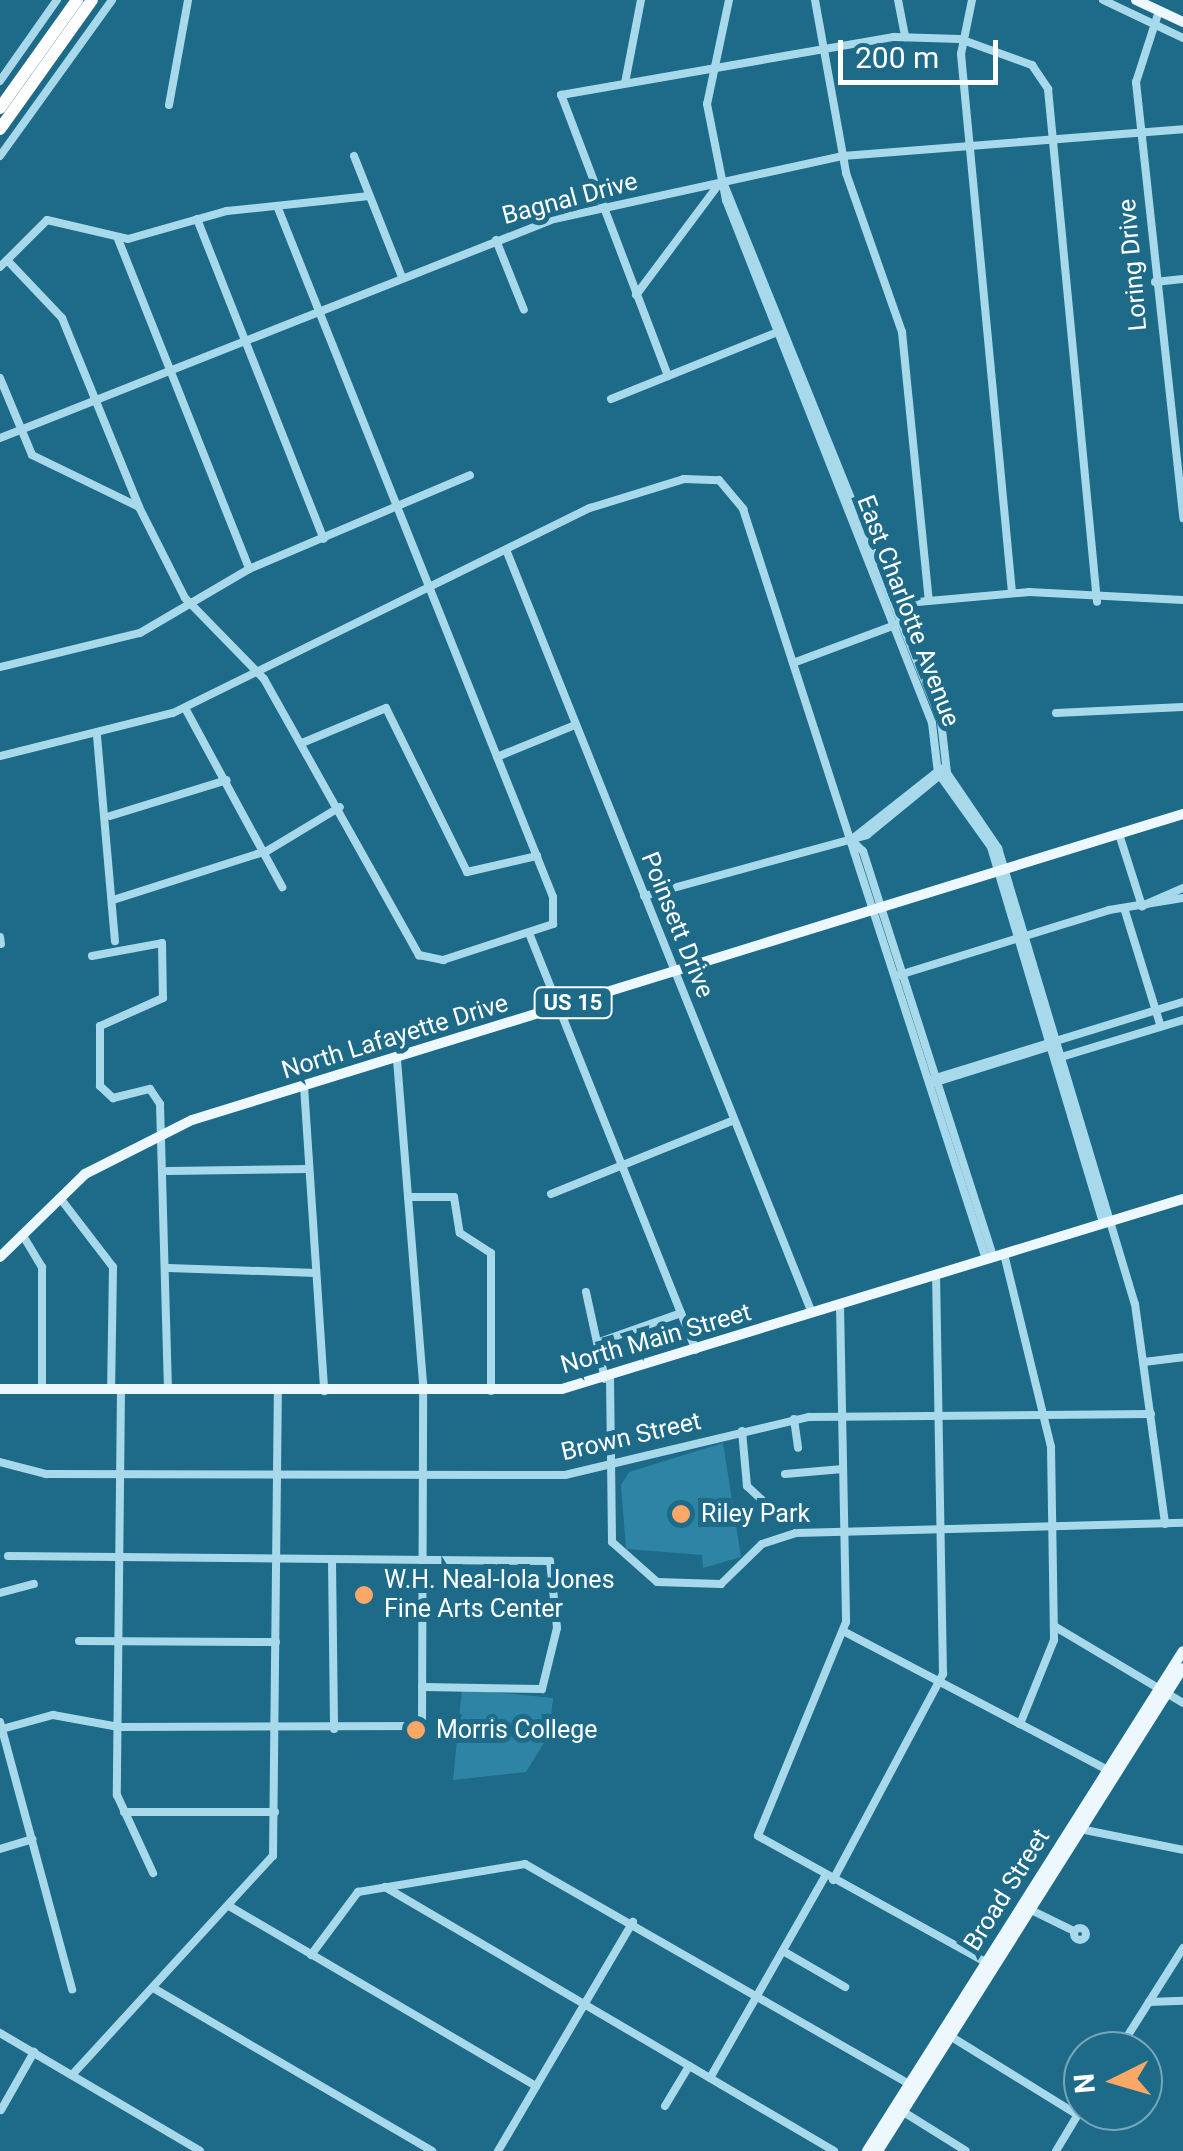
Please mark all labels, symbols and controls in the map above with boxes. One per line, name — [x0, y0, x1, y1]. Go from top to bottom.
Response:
scale bar — [843, 20, 1003, 82]
text: 200 m — [855, 40, 939, 75]
street label: Bagnal Drive — [499, 167, 641, 231]
street label: Loring Drive — [1112, 198, 1154, 332]
street label: East Charlotte Avenue — [850, 491, 966, 731]
street label: Poinsett Drive — [634, 848, 720, 1002]
road number: US 15 — [533, 986, 613, 1020]
street label: North Lafayette Drive — [278, 988, 512, 1086]
street label: North Main Street — [557, 1297, 755, 1381]
street label: Brown Street — [558, 1406, 704, 1468]
place label: Riley Park — [701, 1499, 810, 1529]
marker: Riley Park — [670, 1503, 692, 1525]
place label: W.H. Neal-Iola Jones Fine Arts Center — [384, 1566, 615, 1625]
marker: W.H. Neal-Iola Jones Fine Arts Center — [353, 1584, 375, 1606]
place label: Morris College — [436, 1715, 597, 1745]
marker: Morris College — [405, 1719, 427, 1741]
street label: Broad Street — [958, 1824, 1056, 1956]
north arrow — [1063, 2031, 1163, 2131]
text: N — [1067, 2072, 1102, 2095]

